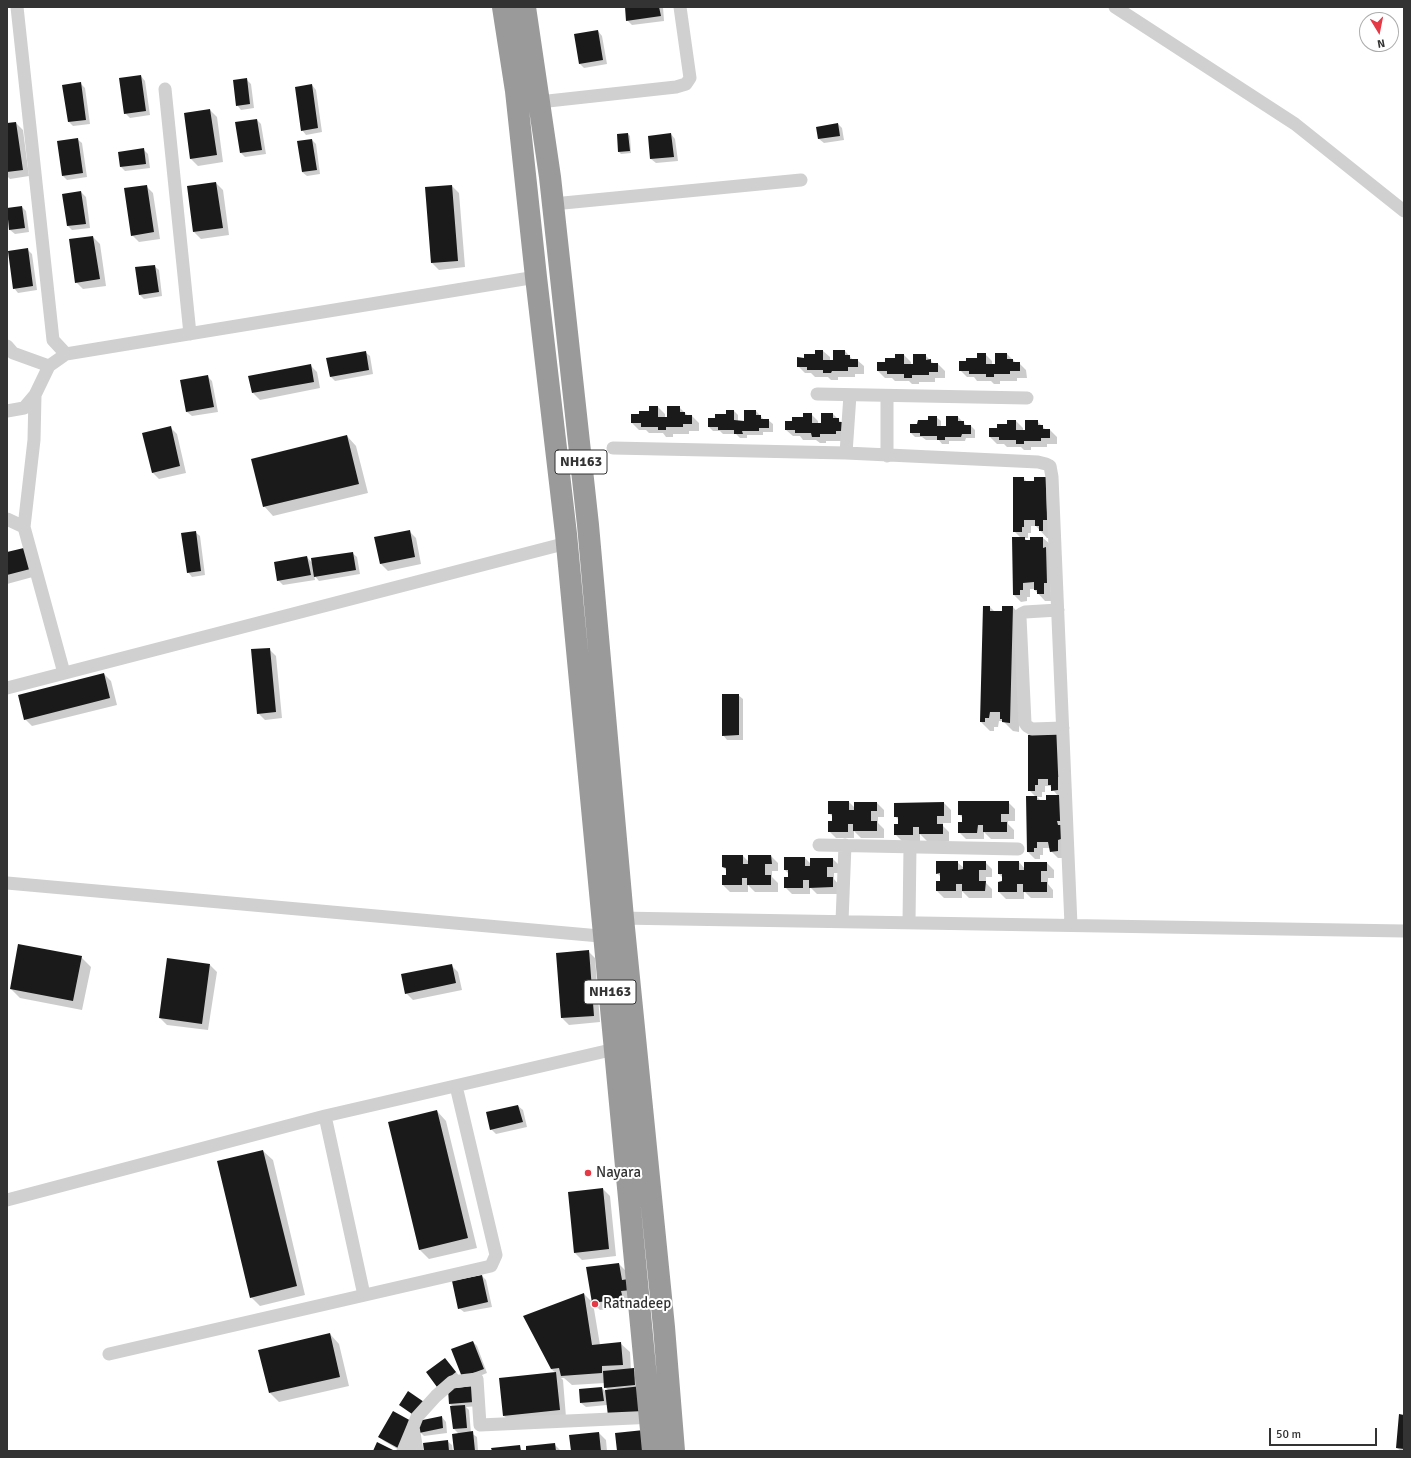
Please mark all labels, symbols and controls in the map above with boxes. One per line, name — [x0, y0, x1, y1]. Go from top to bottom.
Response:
north arrow — [1359, 12, 1399, 52]
text: N — [1376, 36, 1386, 50]
road number: NH163 — [555, 450, 607, 474]
road number: NH163 — [584, 980, 636, 1004]
place label: Nayara — [596, 1164, 641, 1182]
marker: Nayara — [583, 1168, 593, 1178]
place label: Ratnadeep — [603, 1295, 671, 1313]
marker: Ratnadeep — [590, 1299, 600, 1309]
scale bar — [1271, 1420, 1379, 1446]
text: 50 m — [1276, 1427, 1301, 1442]

